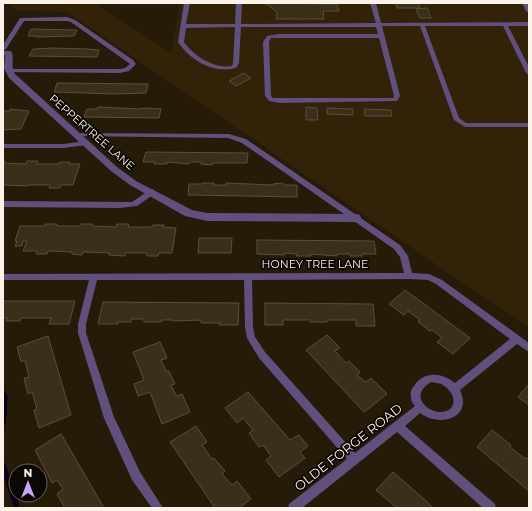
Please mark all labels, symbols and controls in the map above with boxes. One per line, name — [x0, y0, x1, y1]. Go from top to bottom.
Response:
street label: PEPPERTREE LANE — [46, 91, 138, 173]
street label: HONEY TREE LANE — [262, 257, 368, 271]
street label: OLDE FORGE ROAD — [291, 400, 405, 494]
north arrow — [8, 463, 48, 503]
text: N — [24, 466, 32, 480]

